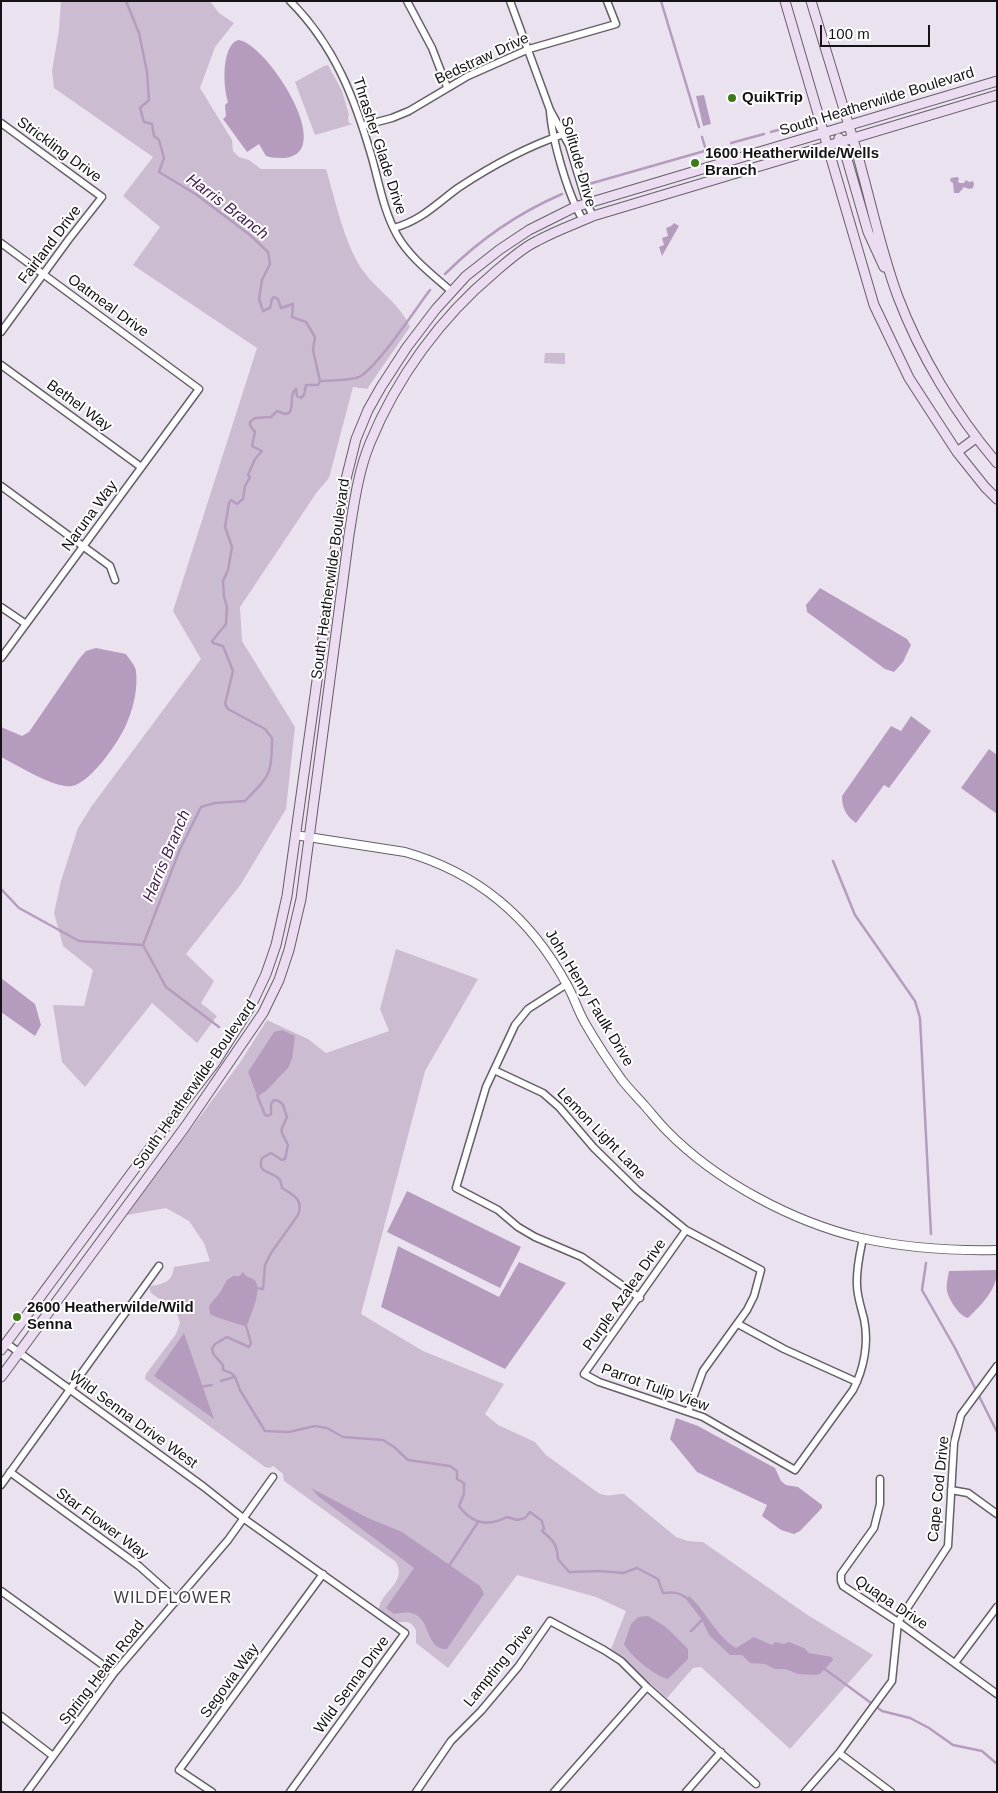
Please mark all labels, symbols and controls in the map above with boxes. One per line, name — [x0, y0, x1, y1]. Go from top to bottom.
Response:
scale bar — [823, 15, 933, 47]
text: 100 m — [828, 25, 870, 42]
street label: Bedstraw Drive — [432, 29, 532, 89]
street label: South Heatherwilde Boulevard — [777, 64, 977, 140]
street label: Thrasher Glade Drive — [348, 75, 410, 217]
place label: QuikTrip — [742, 89, 803, 107]
marker: QuikTrip — [726, 92, 738, 104]
street label: Strickling Drive — [13, 113, 105, 187]
street label: Solitude Drive — [556, 115, 600, 209]
place label: 1600 Heatherwilde/Wells Branch — [705, 145, 879, 180]
marker: 1600 Heatherwilde/Wells Branch — [689, 157, 701, 169]
water label: Harris Branch — [182, 170, 272, 244]
street label: Fairland Drive — [15, 202, 85, 288]
street label: Oatmeal Drive — [64, 271, 152, 341]
street label: Bethel Way — [43, 376, 115, 436]
street label: Naruna Way — [58, 477, 122, 555]
street label: South Heatherwilde Boulevard — [308, 477, 354, 681]
water label: Harris Branch — [139, 807, 195, 905]
street label: John Henry Faulk Drive — [541, 926, 637, 1070]
street label: South Heatherwilde Boulevard — [130, 997, 260, 1173]
street label: Lemon Light Lane — [553, 1085, 649, 1183]
street label: Purple Azalea Drive — [580, 1236, 670, 1354]
place label: 2600 Heatherwilde/Wild Senna — [27, 1299, 194, 1334]
marker: 2600 Heatherwilde/Wild Senna — [11, 1311, 23, 1323]
street label: Parrot Tulip View — [599, 1360, 711, 1416]
street label: Wild Senna Drive West — [65, 1367, 201, 1473]
street label: Cape Cod Drive — [924, 1435, 954, 1543]
street label: Star Flower Way — [52, 1484, 152, 1564]
street label: Quapa Drive — [851, 1572, 931, 1634]
district label: WILDFLOWER — [113, 1589, 233, 1609]
street label: Spring Heath Road — [56, 1617, 148, 1729]
street label: Lampting Drive — [460, 1621, 538, 1711]
street label: Wild Senna Drive — [311, 1633, 393, 1737]
street label: Segovia Way — [197, 1640, 263, 1722]

